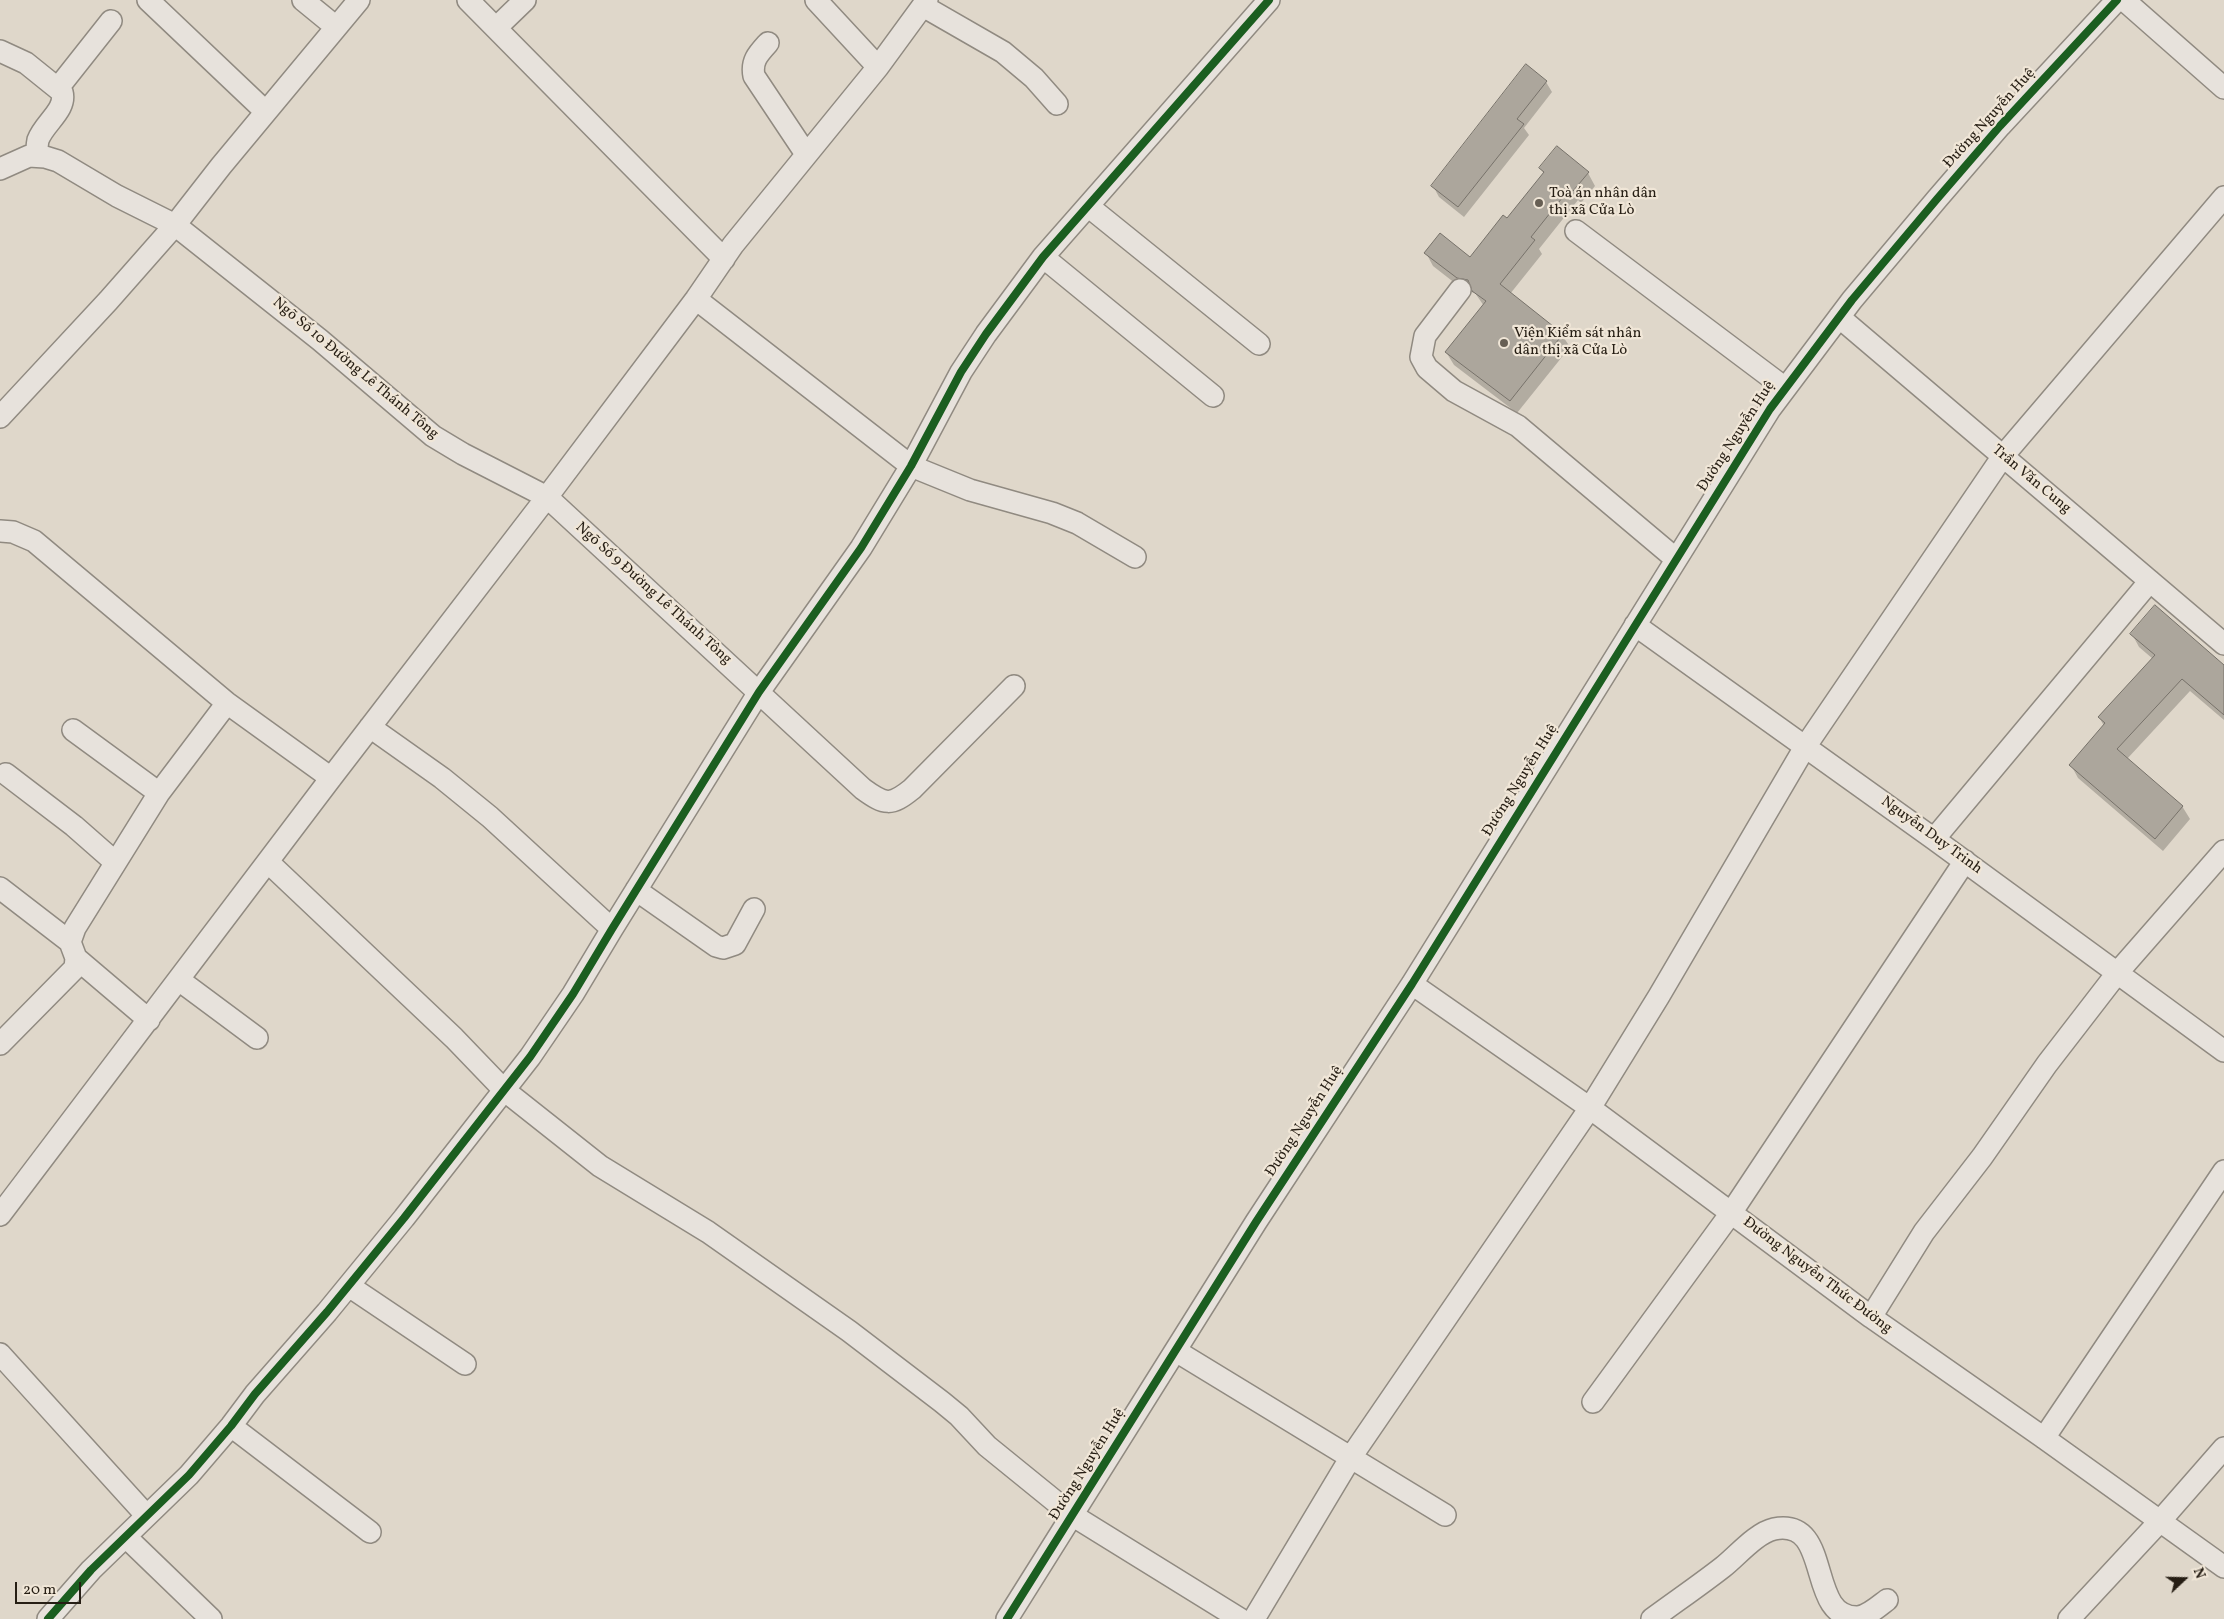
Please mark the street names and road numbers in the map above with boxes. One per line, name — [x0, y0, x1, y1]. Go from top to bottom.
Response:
street label: Đường Nguyễn Huệ — [1940, 65, 2040, 173]
street label: Ngõ Số 10 Đường Lê Thánh Tông — [268, 294, 442, 444]
street label: Đường Nguyễn Huệ — [1694, 378, 1780, 496]
street label: Trần Văn Cung — [1988, 442, 2074, 518]
street label: Ngõ Số 9 Đường Lê Thánh Tông — [571, 519, 735, 669]
street label: Đường Nguyễn Huệ — [1479, 722, 1563, 840]
street label: Nguyễn Duy Trinh — [1877, 793, 1985, 879]
street label: Đường Nguyễn Huệ — [1262, 1063, 1348, 1181]
street label: Đường Nguyễn Thức Đường — [1739, 1214, 1895, 1338]
street label: Đường Nguyễn Huệ — [1046, 1406, 1130, 1524]

